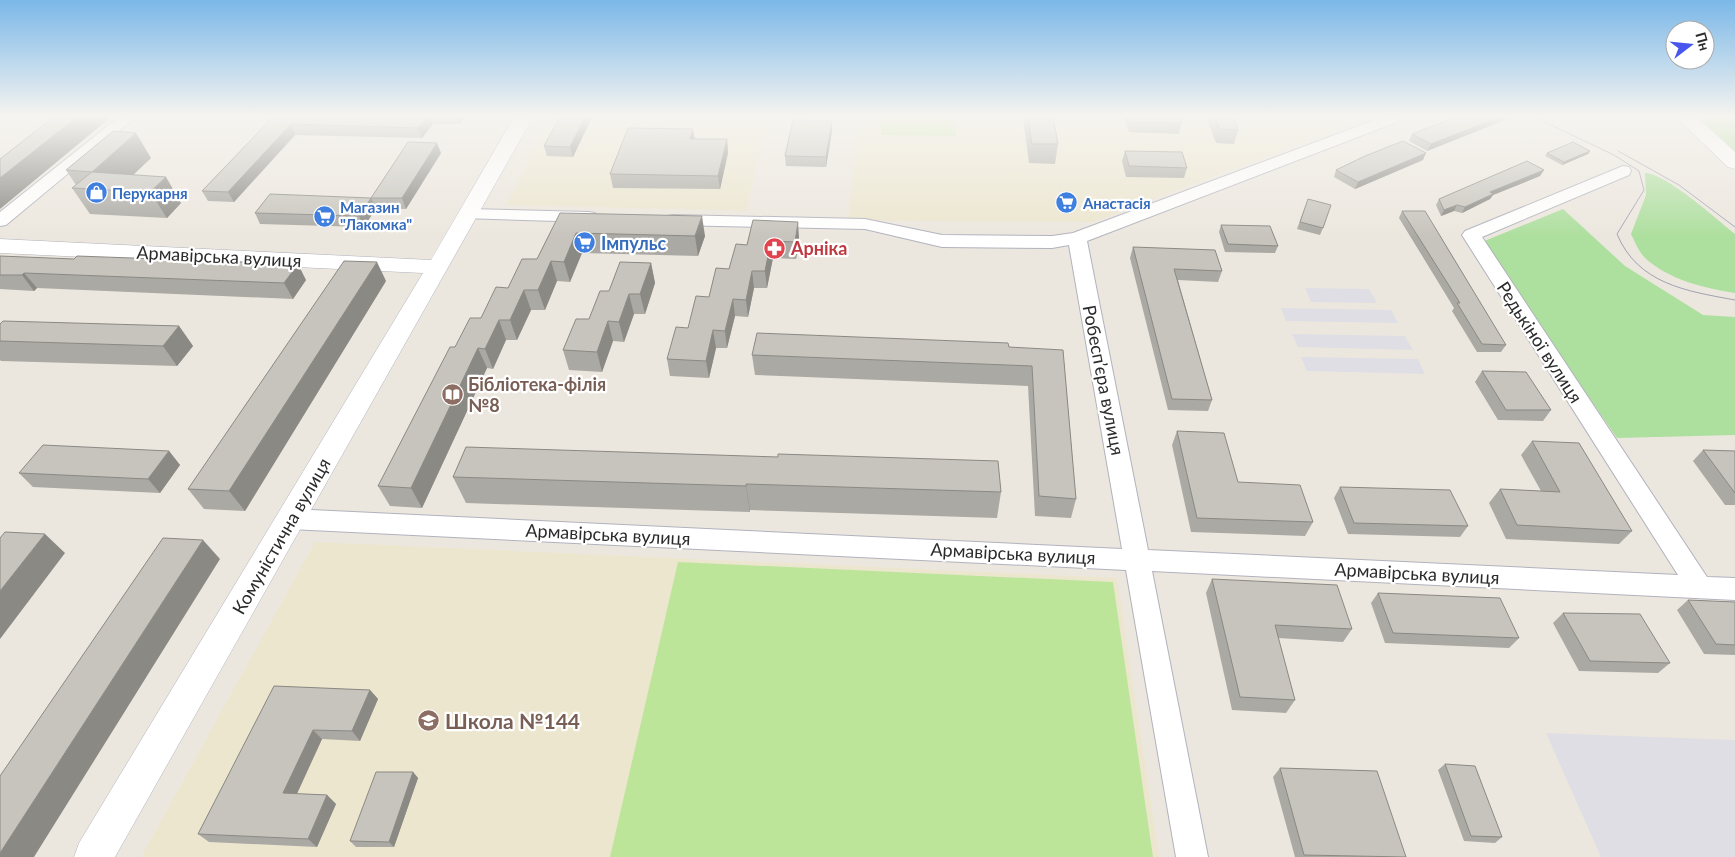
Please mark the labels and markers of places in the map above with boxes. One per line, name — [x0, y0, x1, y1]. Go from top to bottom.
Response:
shop icon: Перукарня — [84, 181, 108, 205]
place label: Перукарня — [112, 184, 188, 202]
supermarket icon: Анастасія — [1055, 191, 1079, 215]
place label: Анастасія — [1082, 194, 1151, 212]
place label: Магазин "Лакомка" — [340, 198, 412, 233]
supermarket icon: Магазин "Лакомка" — [312, 204, 336, 228]
supermarket icon: Імпульс — [573, 231, 597, 255]
place label: Імпульс — [601, 232, 666, 254]
pharmacy icon: Арніка — [763, 236, 787, 260]
place label: Арніка — [790, 237, 847, 259]
place label: Бібліотека-філія №8 — [468, 373, 606, 416]
library icon: Бібліотека-філія №8 — [440, 382, 464, 406]
school or university icon: Школа №144 — [417, 708, 441, 732]
place label: Школа №144 — [445, 708, 580, 733]

